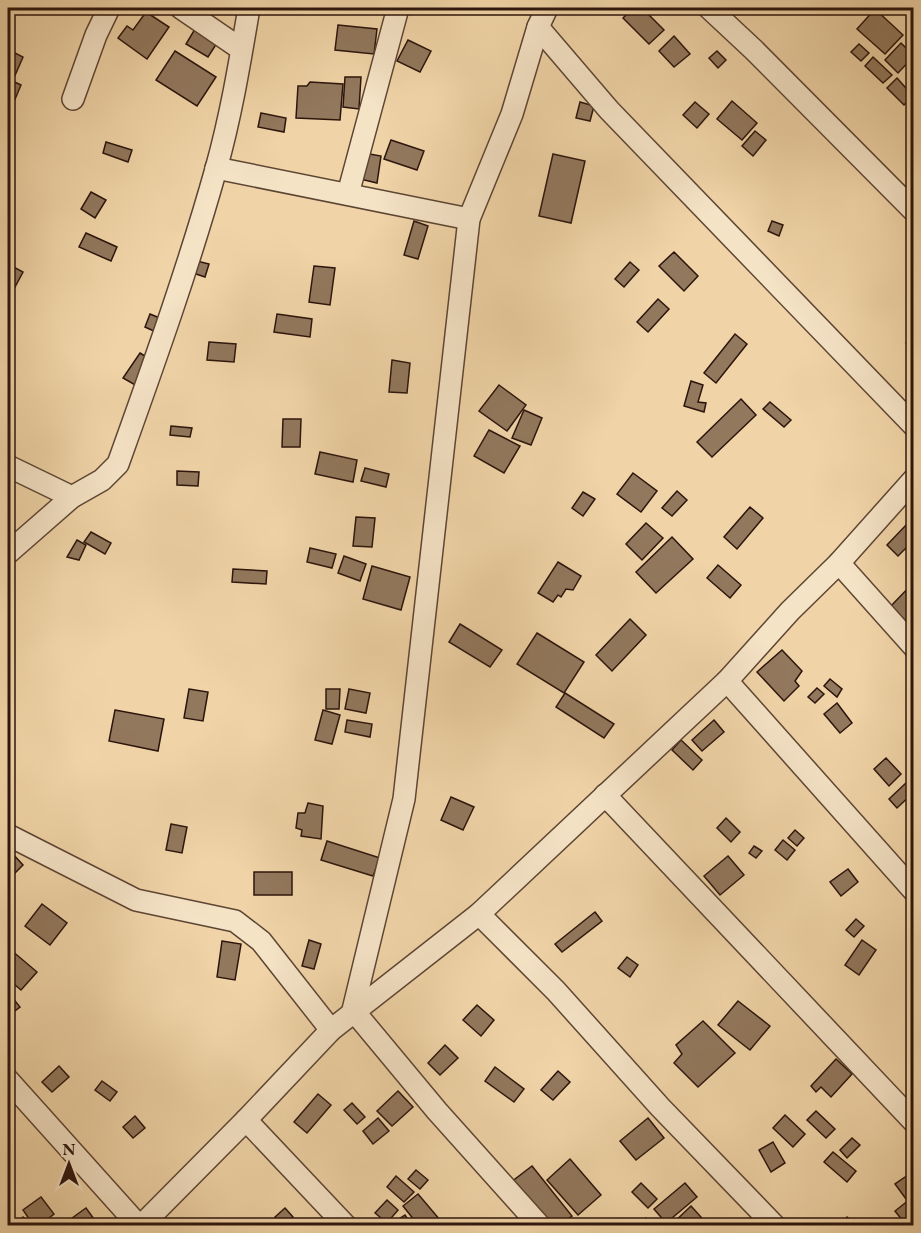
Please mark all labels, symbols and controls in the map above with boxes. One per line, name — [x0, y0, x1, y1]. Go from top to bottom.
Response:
north arrow — [39, 1134, 99, 1194]
text: N — [63, 1139, 76, 1160]

